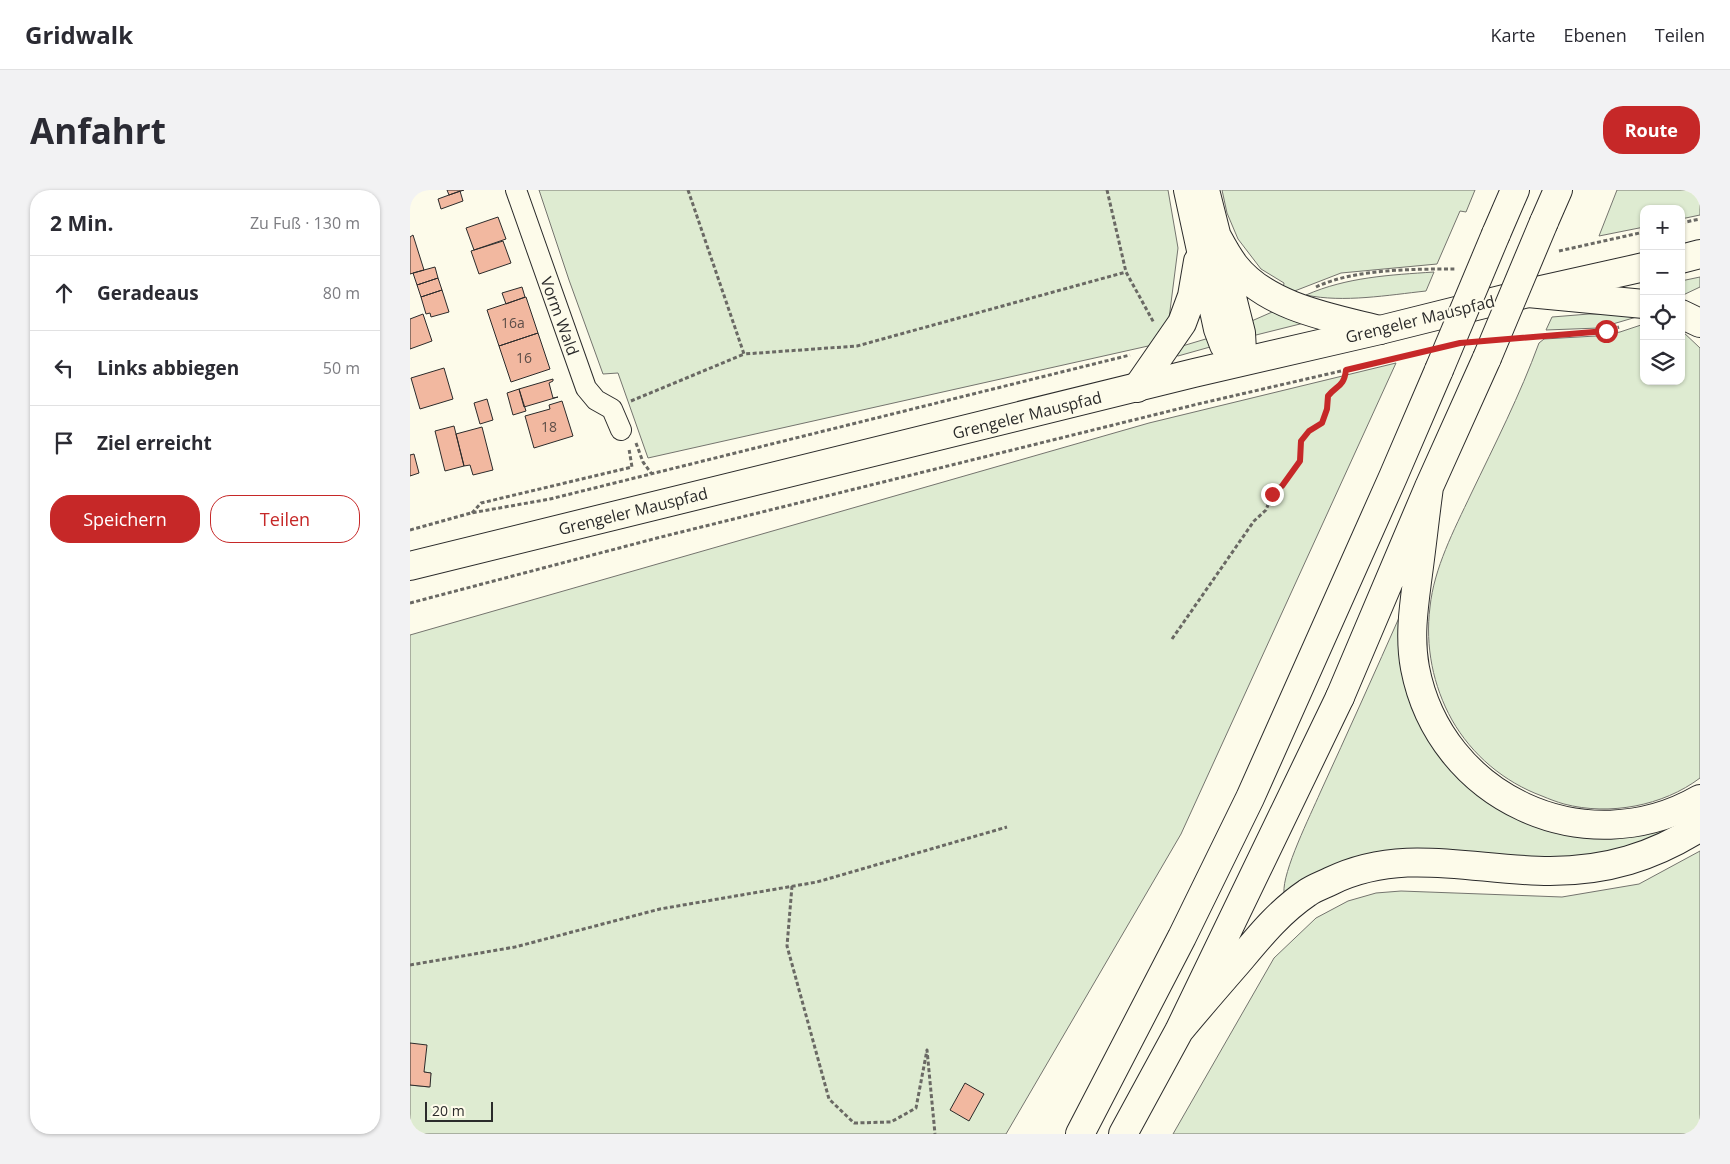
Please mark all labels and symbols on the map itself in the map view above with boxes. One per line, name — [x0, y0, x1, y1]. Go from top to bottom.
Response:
street label: Vorm Wald — [536, 274, 584, 358]
street label: Grengeler Mauspfad — [1343, 290, 1497, 348]
house number: 16a — [501, 313, 525, 332]
route start — [1595, 320, 1618, 343]
house number: 16 — [516, 348, 532, 367]
street label: Grengeler Mauspfad — [950, 386, 1104, 444]
house number: 18 — [541, 417, 557, 436]
street label: Grengeler Mauspfad — [556, 482, 710, 540]
route end — [1261, 483, 1284, 506]
scale bar — [425, 1099, 492, 1122]

